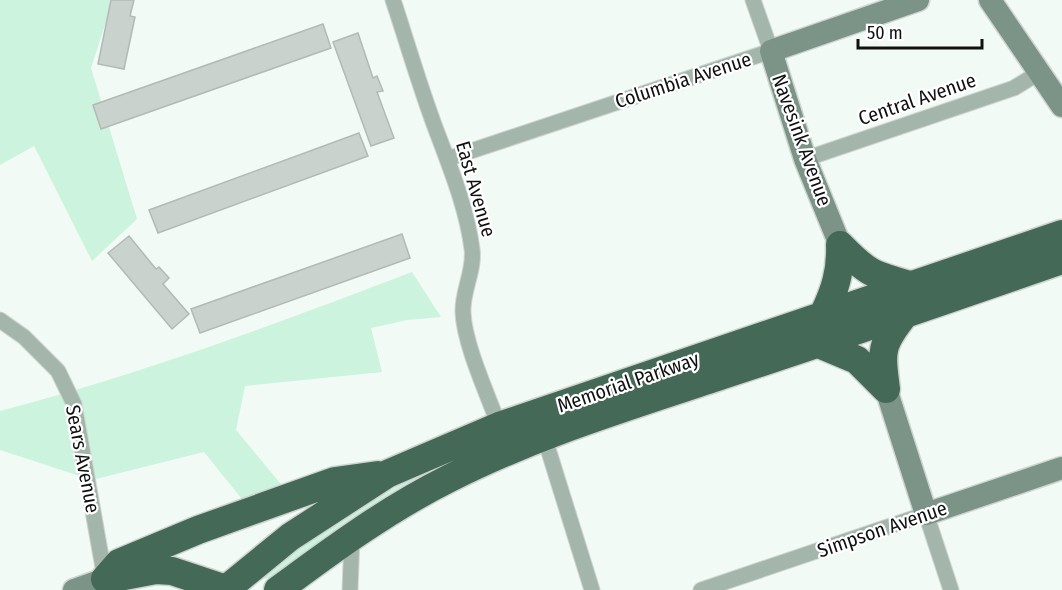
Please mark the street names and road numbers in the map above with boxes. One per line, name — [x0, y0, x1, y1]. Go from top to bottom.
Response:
street label: Columbia Avenue — [612, 47, 754, 113]
street label: Central Avenue — [855, 68, 979, 130]
street label: Navesink Avenue — [767, 71, 837, 209]
street label: East Avenue — [451, 138, 501, 240]
street label: Memorial Parkway — [554, 346, 702, 418]
street label: Sears Avenue — [61, 403, 105, 515]
street label: Simpson Avenue — [814, 496, 950, 562]

